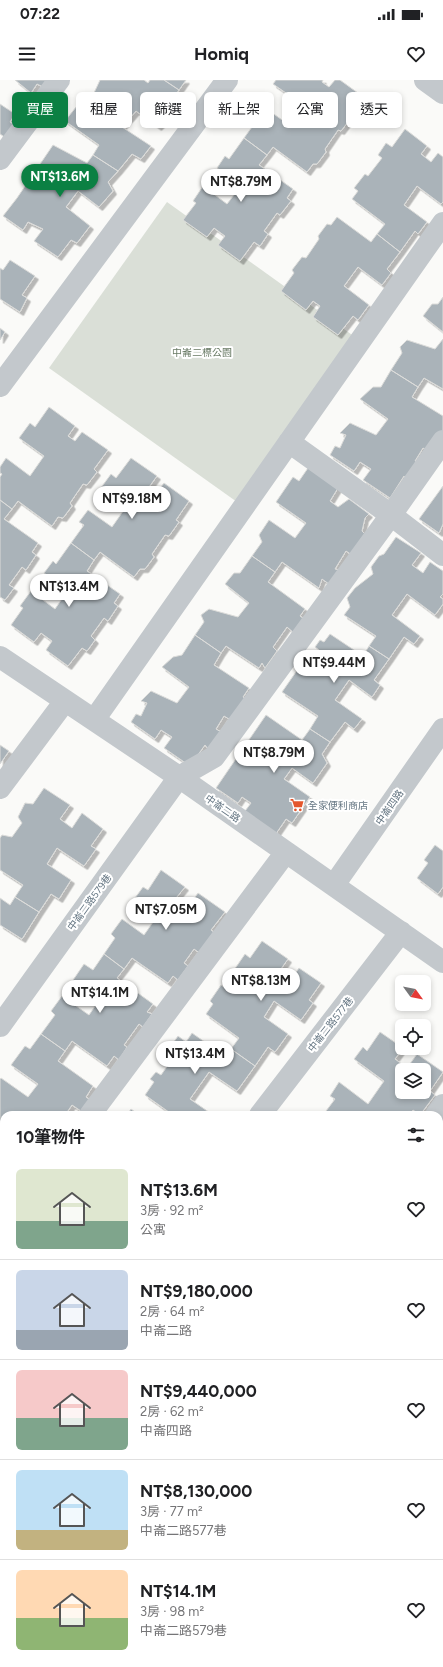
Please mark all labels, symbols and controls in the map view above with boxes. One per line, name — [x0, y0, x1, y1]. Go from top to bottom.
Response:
text: 07:22 — [20, 5, 60, 23]
icon: menu — [16, 43, 38, 65]
text: Homiq — [194, 43, 249, 65]
icon: heart — [405, 43, 427, 65]
chip: 買屋 — [12, 92, 68, 128]
chip: 租屋 — [76, 92, 132, 128]
chip: 篩選 — [140, 92, 196, 128]
chip: 新上架 — [204, 92, 274, 128]
chip: 公寓 — [282, 92, 338, 128]
chip: 透天 — [346, 92, 402, 128]
pin: NT$13.6M — [19, 164, 101, 198]
text: NT$13.6M — [30, 169, 90, 184]
pin: NT$8.79M — [200, 169, 282, 203]
text: NT$8.79M — [210, 174, 272, 189]
park label: 中崙二標公園 — [172, 346, 232, 359]
pin: NT$9.18M — [91, 486, 173, 520]
text: NT$9.18M — [102, 491, 162, 506]
pin: NT$13.4M — [28, 574, 110, 608]
text: NT$13.4M — [39, 579, 99, 594]
pin: NT$9.44M — [293, 650, 375, 684]
text: NT$9.44M — [302, 655, 366, 670]
pin: NT$8.79M — [233, 740, 315, 774]
text: NT$8.79M — [243, 745, 305, 760]
street label: 中崙四路 — [373, 787, 406, 827]
street label: 中崙二路 — [203, 792, 243, 825]
supermarket icon: 全家便利商店 — [289, 797, 305, 813]
place label: 全家便利商店 — [308, 799, 368, 812]
street label: 中崙二路579巷 — [65, 871, 114, 933]
pin: NT$7.05M — [125, 897, 207, 931]
text: NT$7.05M — [135, 902, 197, 917]
pin: NT$8.13M — [220, 968, 302, 1002]
text: NT$8.13M — [231, 973, 291, 988]
north arrow — [395, 975, 431, 1011]
map controls — [395, 975, 431, 1099]
pin: NT$14.1M — [59, 980, 141, 1014]
text: NT$14.1M — [71, 985, 129, 1000]
street label: 中崙二路577巷 — [305, 994, 356, 1055]
button: locate — [395, 1019, 431, 1055]
pin: NT$13.4M — [154, 1041, 236, 1075]
text: NT$13.4M — [165, 1046, 225, 1061]
button: layers — [395, 1063, 431, 1099]
icon: filters — [405, 1124, 427, 1146]
text: 10筆物件 — [16, 1127, 85, 1147]
text: NT$13.6M — [140, 1180, 218, 1200]
icon: home — [48, 1185, 96, 1233]
icon: heart — [405, 1198, 427, 1220]
text: 3房 · 92 m² — [140, 1203, 203, 1218]
text: 公寓 — [140, 1222, 166, 1237]
text: NT$9,180,000 — [140, 1281, 253, 1301]
icon: home — [48, 1286, 96, 1334]
icon: heart — [405, 1299, 427, 1321]
text: 2房 · 64 m² — [140, 1304, 204, 1319]
text: 中崙二路 — [140, 1323, 192, 1338]
text: NT$9,440,000 — [140, 1381, 257, 1401]
icon: home — [48, 1386, 96, 1434]
icon: heart — [405, 1399, 427, 1421]
text: 2房 · 62 m² — [140, 1404, 204, 1419]
text: 中崙四路 — [140, 1423, 192, 1438]
text: NT$8,130,000 — [140, 1481, 252, 1501]
icon: home — [48, 1486, 96, 1534]
icon: heart — [405, 1499, 427, 1521]
text: 3房 · 77 m² — [140, 1504, 203, 1519]
text: 中崙二路577巷 — [140, 1523, 226, 1538]
text: NT$14.1M — [140, 1581, 216, 1601]
icon: home — [48, 1586, 96, 1634]
icon: heart — [405, 1599, 427, 1621]
text: 3房 · 98 m² — [140, 1604, 204, 1619]
text: 中崙二路579巷 — [140, 1623, 227, 1638]

